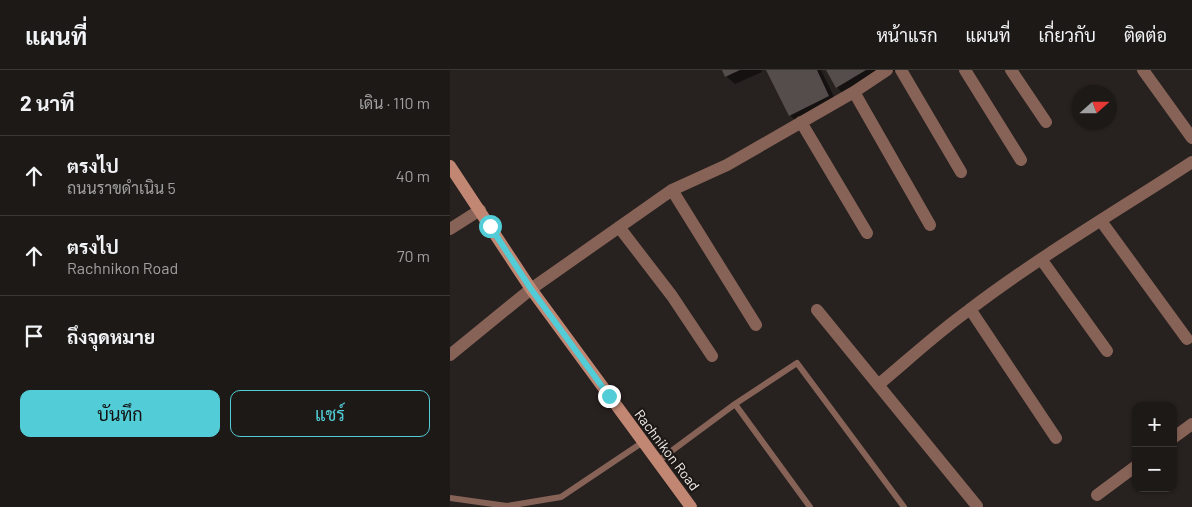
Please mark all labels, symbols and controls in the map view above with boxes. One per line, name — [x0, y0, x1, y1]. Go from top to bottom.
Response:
text: แผนที่ — [25, 21, 87, 50]
text: หน้าแรก — [876, 24, 938, 46]
text: แผนที่ — [966, 24, 1010, 46]
text: เกี่ยวกับ — [1038, 24, 1096, 46]
text: ติดต่อ — [1124, 24, 1167, 46]
north arrow — [1072, 85, 1117, 130]
text: 2 นาที — [20, 90, 75, 115]
text: เดิน · 110 m — [359, 93, 430, 112]
text: ตรงไป — [67, 154, 119, 177]
icon: ahead — [20, 162, 48, 190]
text: 40 m — [396, 166, 430, 185]
text: ถนนราขดำเนิน 5 — [67, 178, 176, 197]
route start — [479, 215, 502, 238]
text: ตรงไป — [67, 235, 119, 258]
icon: ahead — [20, 242, 48, 270]
text: 70 m — [397, 246, 430, 265]
text: Rachnikon Road — [67, 258, 178, 277]
icon: arrive — [20, 322, 48, 350]
text: ถึงจุดหมาย — [67, 325, 155, 348]
route end — [598, 385, 621, 408]
button: บันทึก — [20, 390, 220, 437]
button: แชร์ — [230, 390, 430, 437]
map controls — [1132, 402, 1177, 492]
button: + — [1132, 402, 1177, 447]
street label: Rachnikon Road — [631, 406, 703, 494]
button: − — [1132, 447, 1177, 492]

